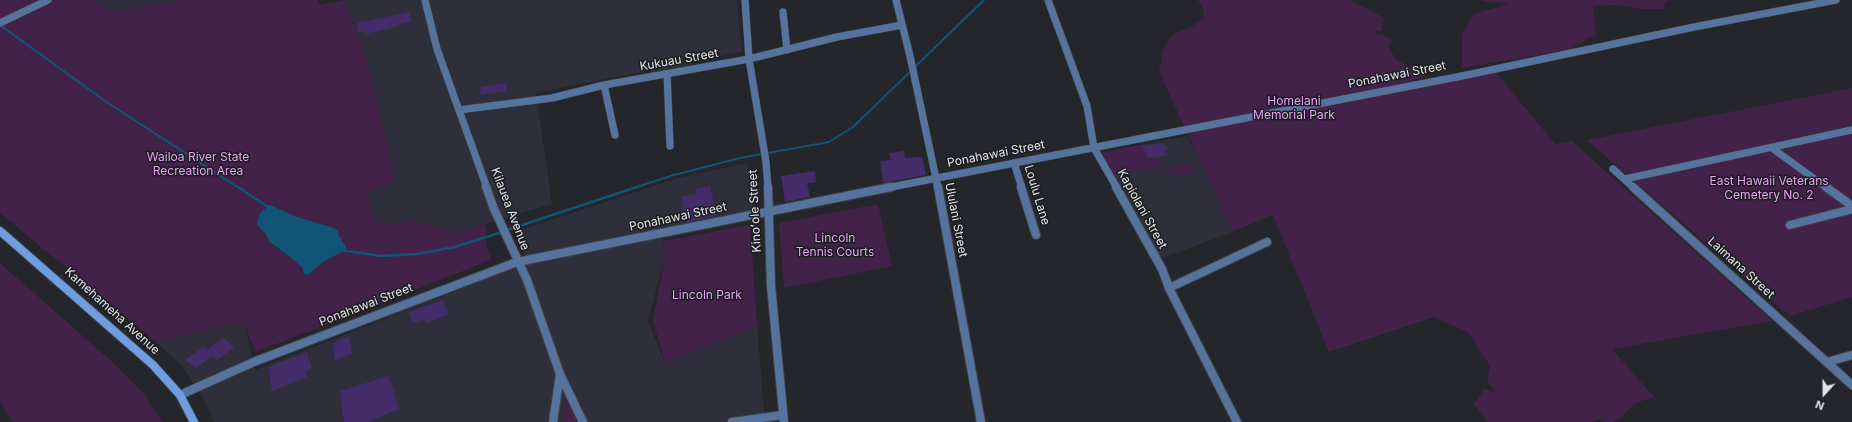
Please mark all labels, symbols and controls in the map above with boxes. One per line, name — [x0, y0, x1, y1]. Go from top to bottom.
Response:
street label: Kukuau Street — [639, 46, 719, 74]
street label: Ponahawai Street — [1347, 58, 1447, 92]
park label: Homelani Memorial Park — [1253, 94, 1335, 122]
street label: Ponahawai Street — [946, 137, 1046, 171]
park label: Wailoa River State Recreation Area — [147, 150, 249, 178]
street label: Loulu Lane — [1021, 163, 1053, 227]
street label: Kilauea Avenue — [488, 166, 532, 252]
street label: Kapiolani Street — [1114, 167, 1170, 251]
street label: Kinoʻole Street — [746, 169, 764, 253]
park label: East Hawaii Veterans Cemetery No. 2 — [1709, 174, 1829, 202]
street label: Ululani Street — [942, 181, 970, 259]
street label: Ponahawai Street — [628, 200, 728, 234]
park label: Lincoln Tennis Courts — [796, 231, 874, 259]
street label: Laimana Street — [1705, 234, 1777, 302]
street label: Kamehameha Avenue — [61, 264, 163, 358]
street label: Ponahawai Street — [317, 281, 415, 329]
park label: Lincoln Park — [672, 288, 742, 302]
north arrow — [1804, 374, 1844, 414]
text: N — [1813, 397, 1826, 413]

